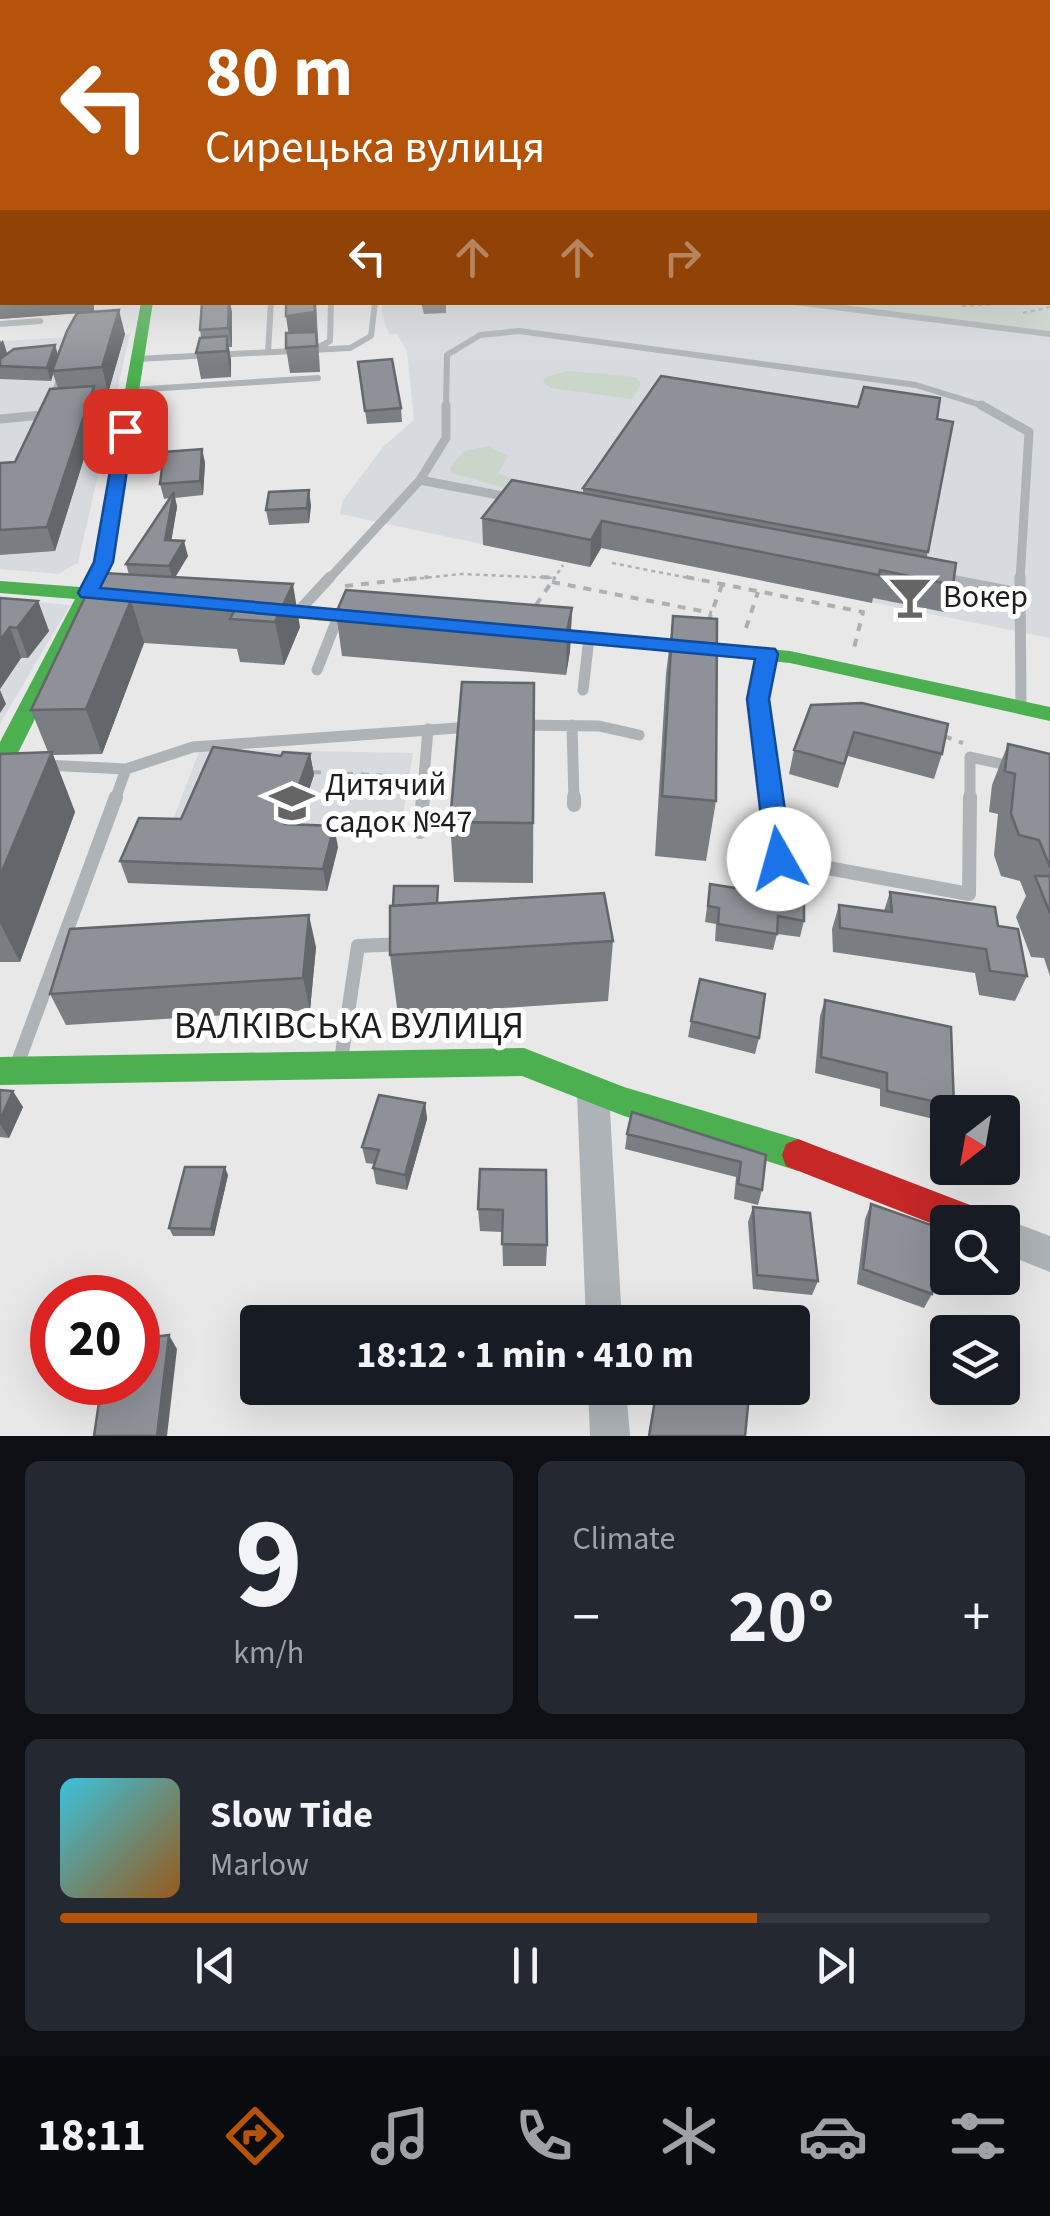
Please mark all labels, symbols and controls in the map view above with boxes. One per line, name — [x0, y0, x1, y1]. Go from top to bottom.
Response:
text: 80 m — [205, 23, 353, 123]
icon: left — [40, 40, 170, 170]
text: Сирецька вулиця — [205, 116, 545, 180]
icon: left — [340, 230, 395, 285]
icon: ahead — [445, 230, 500, 285]
icon: ahead — [550, 230, 605, 285]
icon: right — [655, 230, 710, 285]
pin — [83, 389, 168, 474]
icon: arrive — [98, 404, 153, 459]
bar icon: Вокер — [886, 573, 934, 621]
place label: Вокер — [943, 574, 1028, 620]
place label: Дитячий садок №47 — [325, 762, 472, 845]
school or university icon: Дитячий садок №47 — [268, 779, 316, 827]
position arrow — [727, 807, 831, 911]
street label: ВАЛКІВСЬКА ВУЛИЦЯ — [174, 999, 524, 1053]
north arrow — [930, 1095, 1020, 1185]
map controls — [930, 1095, 1020, 1405]
button: search — [930, 1205, 1020, 1295]
speed limit sign: 20 — [30, 1275, 160, 1405]
button: layers — [930, 1315, 1020, 1405]
text: 18:12 · 1 min · 410 m — [356, 1328, 694, 1382]
text: 9 — [234, 1472, 303, 1657]
text: Climate — [573, 1516, 675, 1562]
text: 20° — [728, 1564, 835, 1671]
text: − — [573, 1579, 600, 1657]
text: + — [963, 1579, 990, 1657]
text: km/h — [233, 1630, 304, 1676]
text: Slow Tide — [210, 1788, 373, 1842]
text: Marlow — [210, 1842, 309, 1888]
icon: previous — [188, 1938, 243, 1993]
icon: pause — [498, 1938, 553, 1993]
icon: next — [808, 1938, 863, 1993]
icon: directions — [220, 2101, 290, 2171]
icon: music — [365, 2101, 435, 2171]
icon: phone — [509, 2101, 579, 2171]
icon: climate — [654, 2101, 724, 2171]
icon: car — [798, 2101, 868, 2171]
icon: filters — [943, 2101, 1013, 2171]
text: 18:11 — [37, 2104, 146, 2168]

